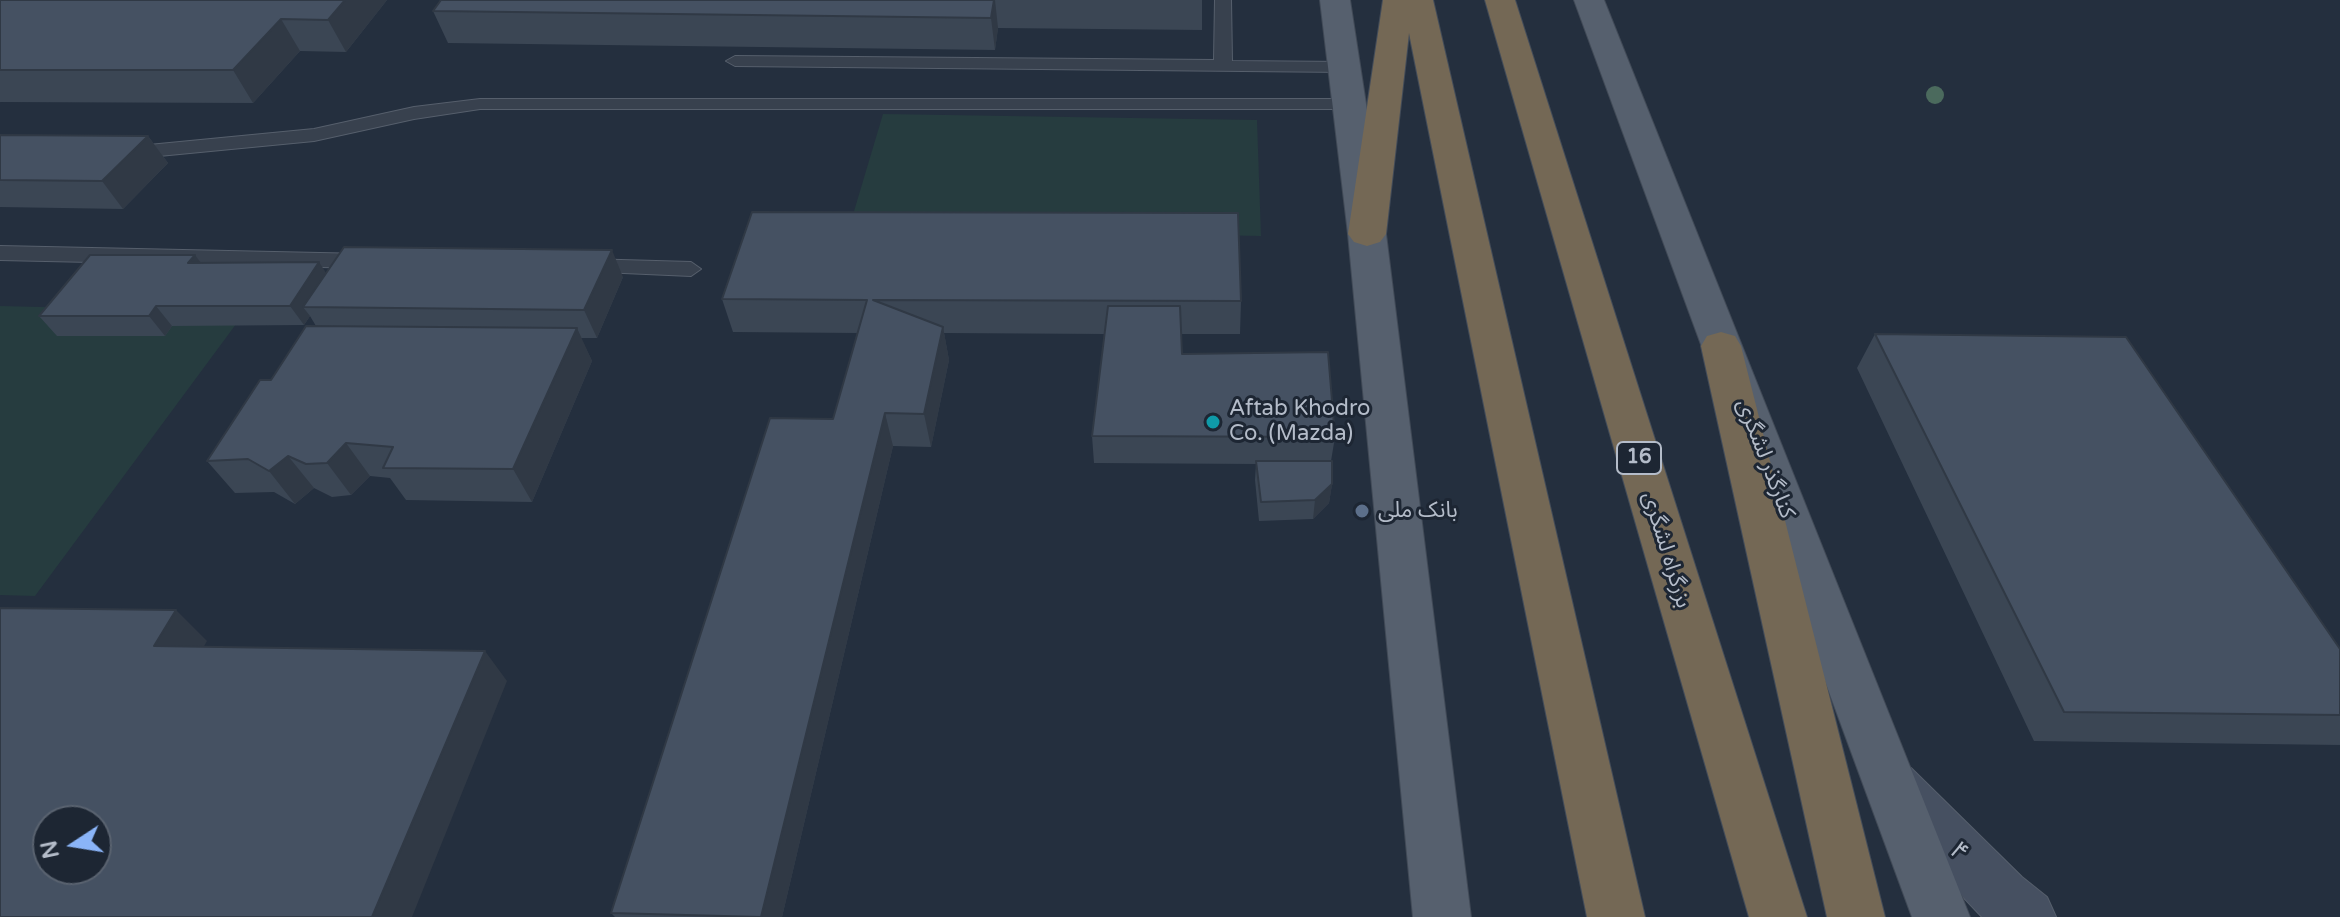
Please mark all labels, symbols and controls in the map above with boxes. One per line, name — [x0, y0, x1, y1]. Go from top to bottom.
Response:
place label: Aftab Khodro Co. (Mazda) — [1229, 396, 1370, 448]
street label: کنارگذر لشگری — [1730, 396, 1800, 522]
marker: Aftab Khodro Co. (Mazda) — [1204, 413, 1222, 431]
road number: 16 — [1617, 442, 1661, 474]
street label: بزرگراه لشگری — [1636, 489, 1696, 611]
place label: بانک ملی — [1378, 498, 1458, 524]
marker: بانک ملی — [1353, 502, 1371, 520]
north arrow — [32, 805, 112, 885]
street label: ۴ — [1942, 836, 1974, 868]
text: N — [36, 838, 65, 861]

